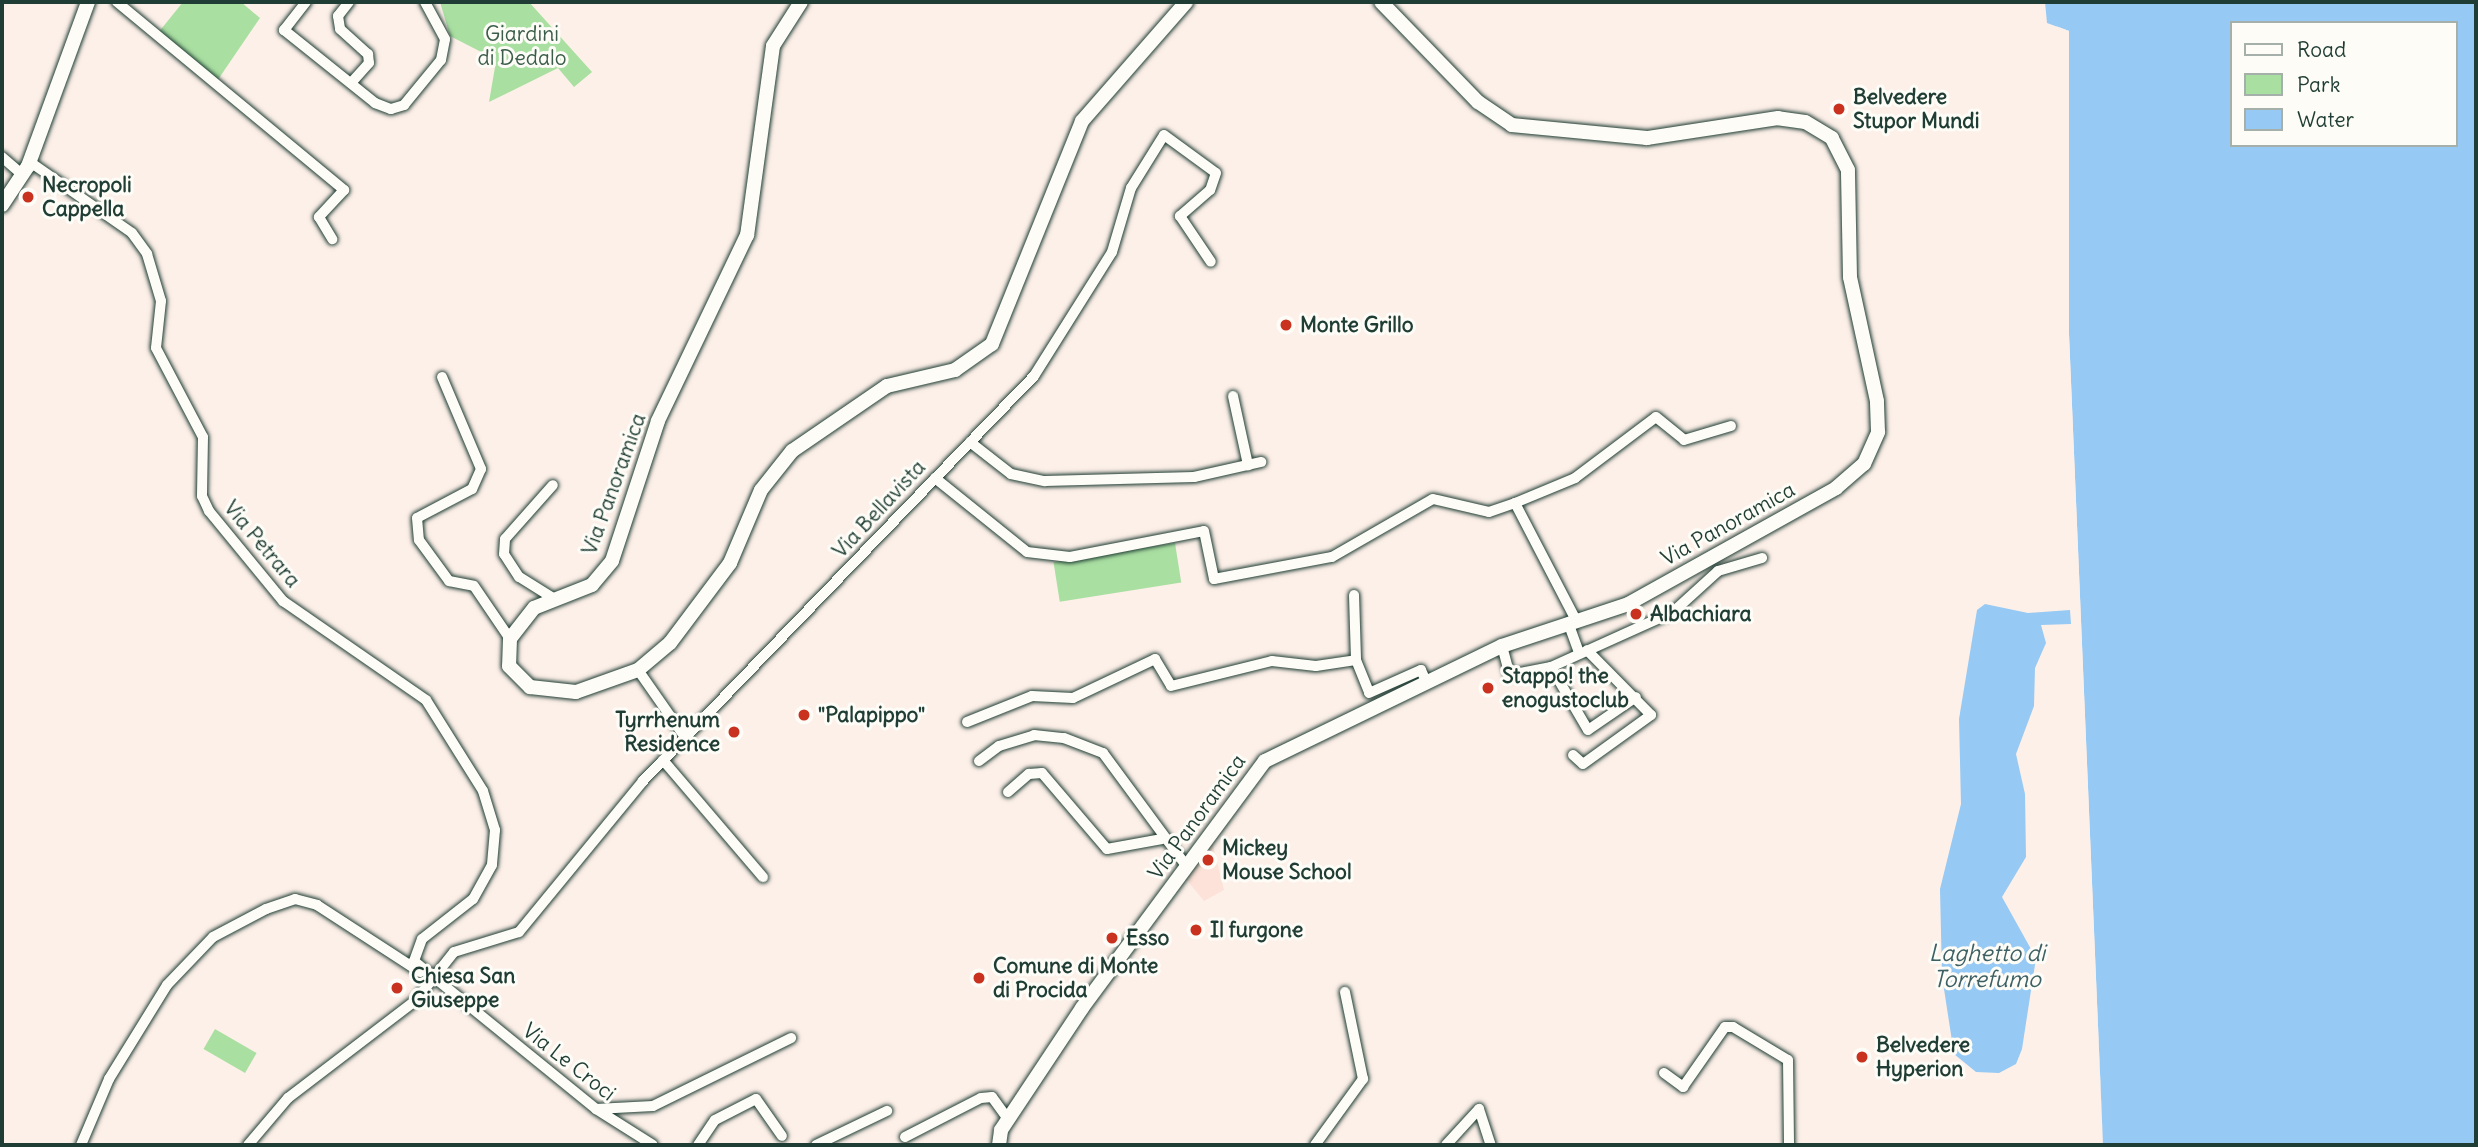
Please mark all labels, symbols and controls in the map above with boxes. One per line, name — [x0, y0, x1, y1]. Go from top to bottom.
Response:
park label: Giardini di Dedalo — [477, 21, 567, 71]
legend — [2230, 21, 2457, 147]
text: Road — [2297, 36, 2346, 63]
text: Park — [2297, 71, 2340, 98]
place label: Belvedere Stupor Mundi — [1853, 84, 1979, 134]
marker: Belvedere Stupor Mundi — [1831, 101, 1847, 117]
text: Water — [2297, 106, 2354, 133]
place label: Necropoli Cappella — [42, 172, 132, 222]
marker: Necropoli Cappella — [20, 189, 36, 205]
place label: Monte Grillo — [1300, 312, 1413, 338]
marker: Monte Grillo — [1278, 317, 1294, 333]
street label: Via Panoramica — [577, 410, 651, 558]
street label: Via Bellavista — [827, 455, 931, 563]
street label: Via Panoramica — [1657, 477, 1799, 571]
street label: Via Petrara — [218, 495, 306, 593]
place label: Albachiara — [1650, 601, 1751, 627]
marker: Albachiara — [1628, 606, 1644, 622]
place label: Stappo! the enogustoclub — [1502, 663, 1629, 713]
marker: Stappo! the enogustoclub — [1480, 680, 1496, 696]
place label: "Palapippo" — [818, 702, 925, 728]
place label: Tyrrhenum Residence — [615, 707, 720, 757]
marker: "Palapippo" — [796, 707, 812, 723]
marker: Tyrrhenum Residence — [726, 724, 742, 740]
street label: Via Panoramica — [1143, 749, 1251, 885]
place label: Mickey Mouse School — [1222, 835, 1352, 885]
marker: Mickey Mouse School — [1200, 852, 1216, 868]
place label: Il furgone — [1210, 917, 1303, 943]
marker: Il furgone — [1188, 922, 1204, 938]
place label: Esso — [1126, 925, 1169, 951]
marker: Esso — [1104, 930, 1120, 946]
water label: Laghetto di Torrefumo — [1929, 939, 2045, 993]
place label: Comune di Monte di Procida — [993, 953, 1158, 1003]
place label: Chiesa San Giuseppe — [411, 963, 515, 1013]
marker: Comune di Monte di Procida — [971, 970, 987, 986]
marker: Chiesa San Giuseppe — [389, 980, 405, 996]
street label: Via Le Croci — [517, 1018, 621, 1106]
place label: Belvedere Hyperion — [1876, 1032, 1970, 1082]
marker: Belvedere Hyperion — [1854, 1049, 1870, 1065]

